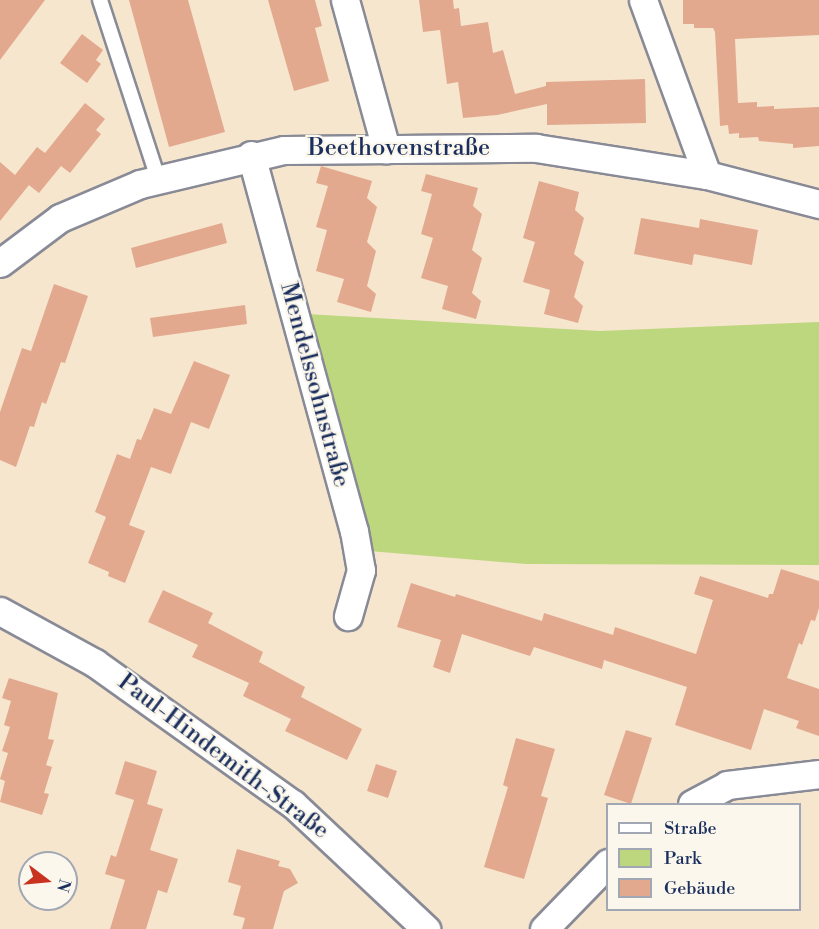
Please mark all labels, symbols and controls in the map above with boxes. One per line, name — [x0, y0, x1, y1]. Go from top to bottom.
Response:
street label: Beethovenstraße — [308, 135, 490, 163]
street label: Mendelssohnstraße — [273, 279, 355, 491]
street label: Paul-Hindemith-Straße — [112, 668, 334, 846]
legend — [606, 803, 801, 911]
text: Straße — [664, 817, 717, 840]
text: Park — [664, 847, 701, 870]
north arrow — [18, 851, 78, 911]
text: N — [52, 877, 75, 894]
text: Gebäude — [664, 877, 735, 900]

